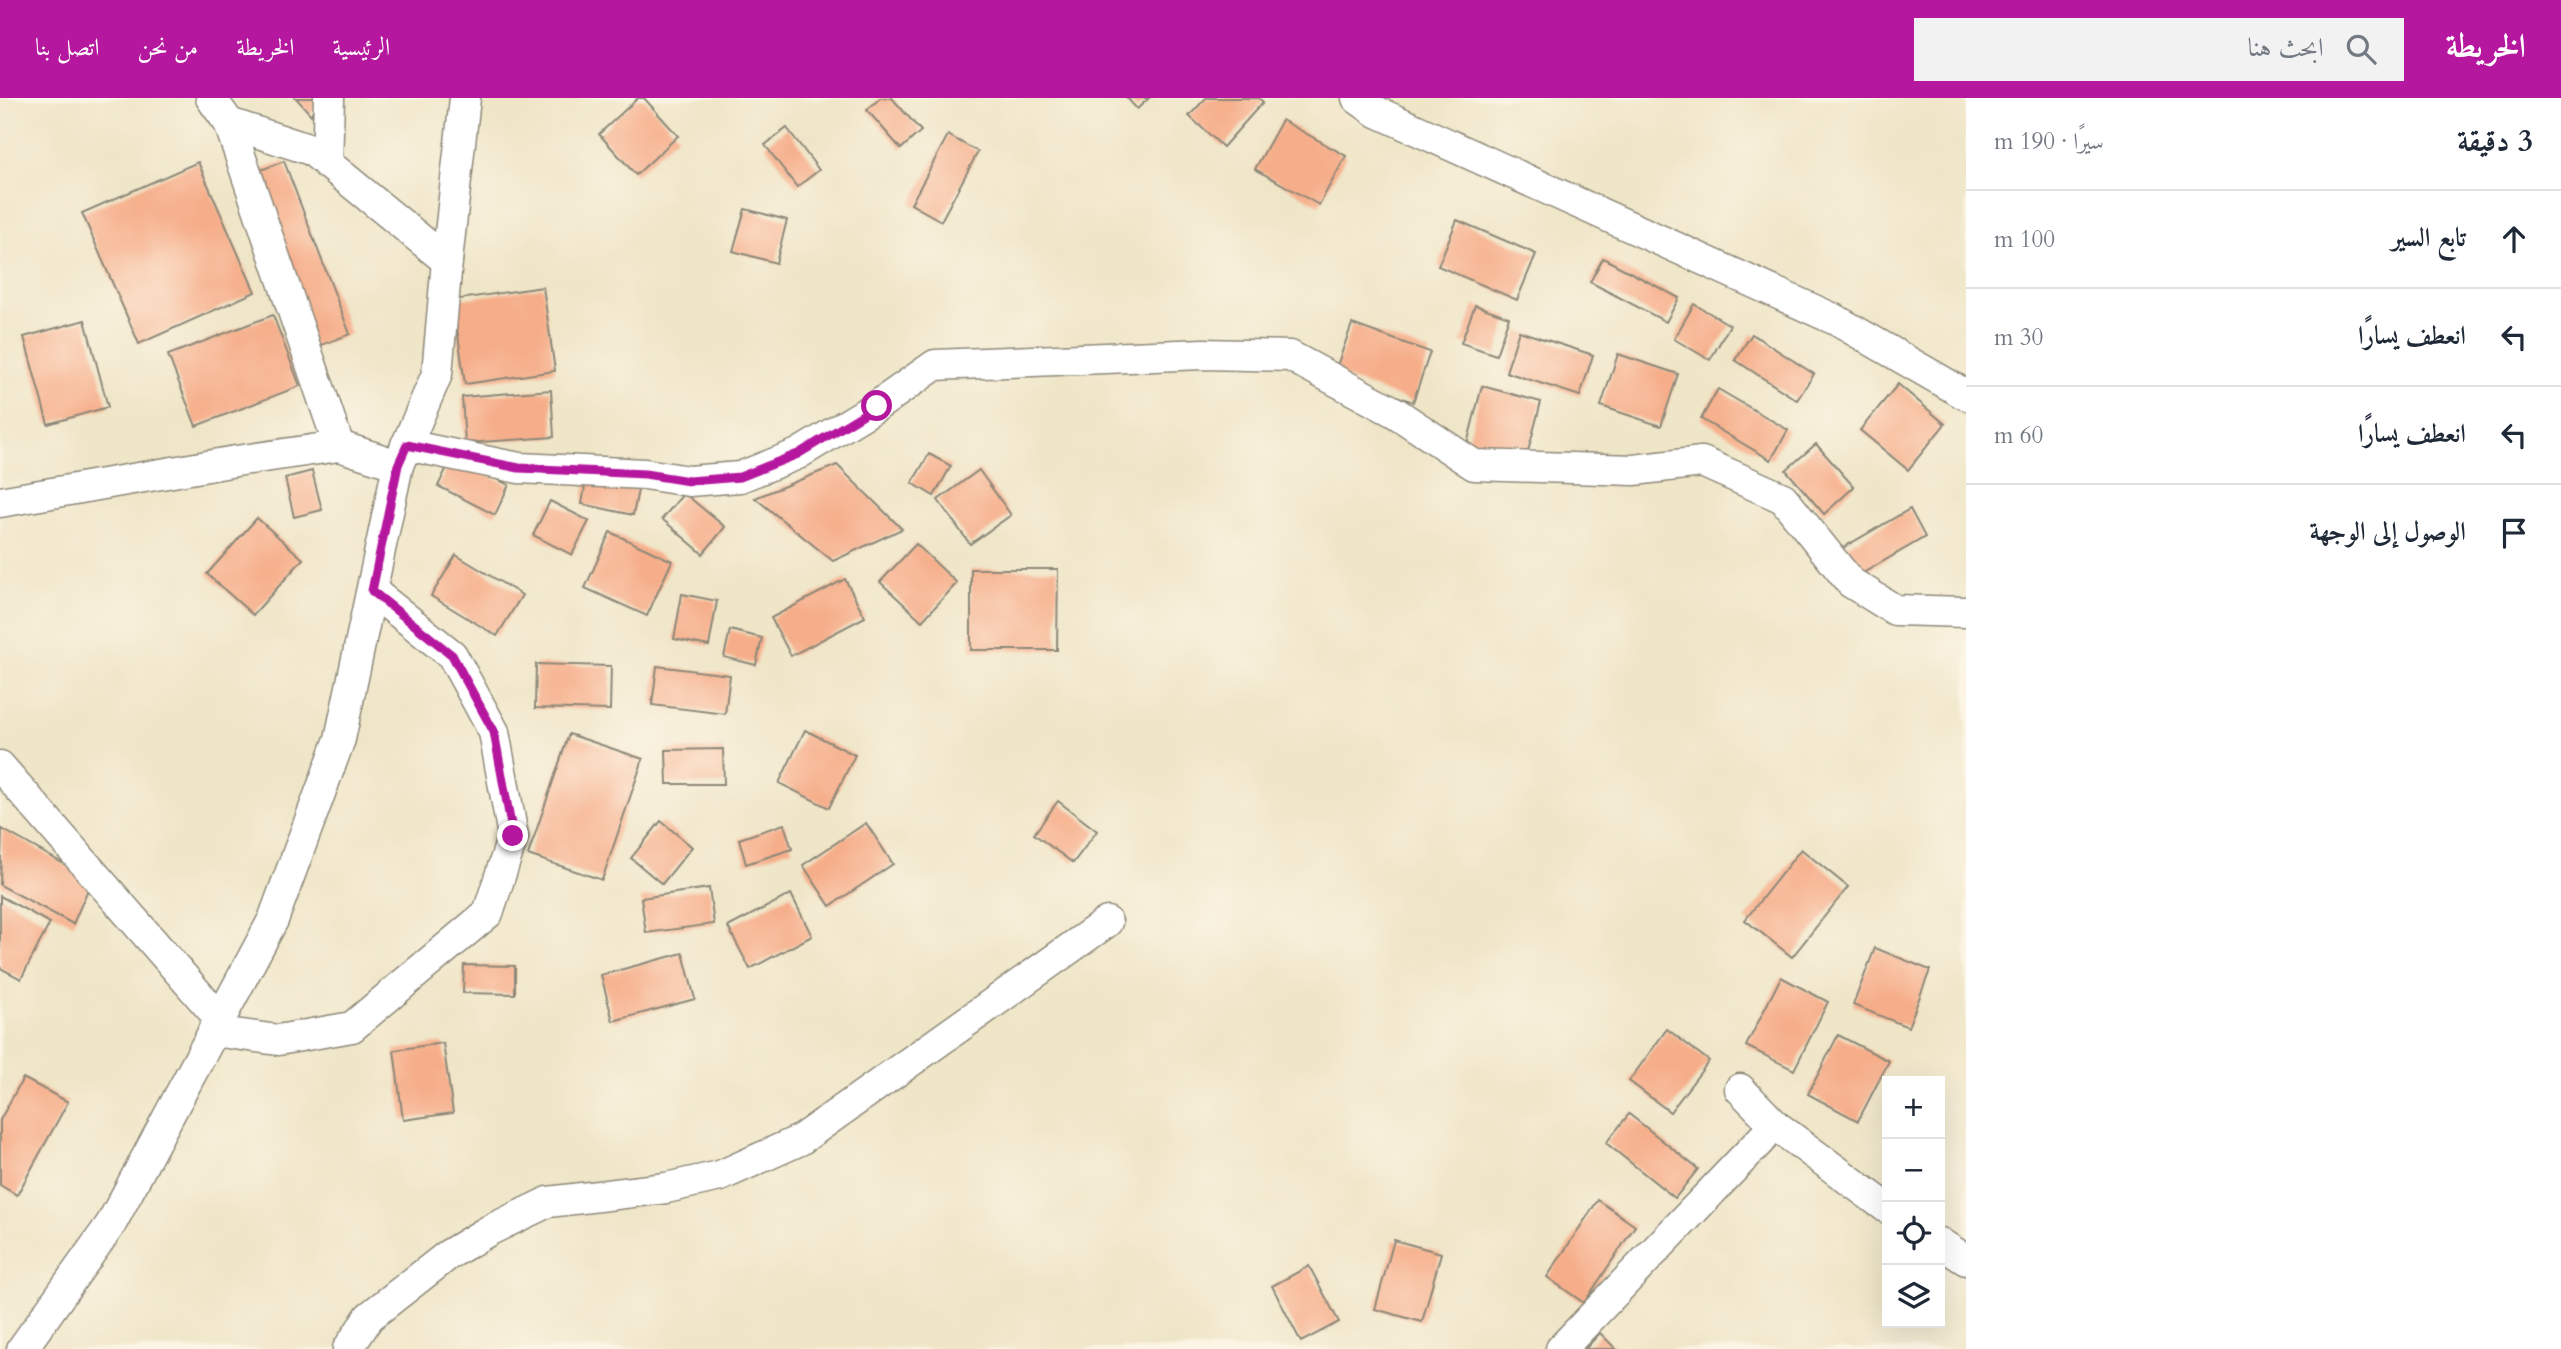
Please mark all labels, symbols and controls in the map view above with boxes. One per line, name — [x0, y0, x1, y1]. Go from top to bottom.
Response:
search box — [1914, 18, 2404, 81]
text: الخريطة — [2446, 24, 2526, 69]
text: ابحث هنا — [2247, 30, 2324, 65]
icon: search — [2342, 30, 2380, 68]
text: اتصل بنا — [35, 31, 99, 64]
text: من نحن — [137, 31, 198, 64]
text: الخريطة — [236, 31, 295, 64]
text: الرئيسية — [333, 31, 390, 64]
text: 3 دقيقة — [2457, 121, 2533, 162]
text: سيرًا · 190 m — [1994, 126, 2104, 157]
text: تابع السير — [2391, 220, 2466, 255]
icon: ahead — [2495, 220, 2533, 258]
text: 100 m — [1994, 224, 2055, 255]
text: انعطف يسارًا — [2358, 318, 2466, 353]
icon: left — [2495, 318, 2533, 356]
text: 30 m — [1994, 322, 2043, 353]
route start — [861, 390, 892, 421]
text: انعطف يسارًا — [2358, 416, 2466, 451]
icon: left — [2495, 416, 2533, 454]
text: 60 m — [1994, 420, 2043, 451]
text: الوصول إلى الوجهة — [2310, 514, 2466, 549]
icon: arrive — [2495, 514, 2533, 552]
route end — [497, 820, 528, 851]
map controls — [1882, 1076, 1945, 1328]
button: + — [1882, 1076, 1945, 1139]
button: − — [1882, 1139, 1945, 1202]
button: locate — [1882, 1202, 1945, 1265]
button: layers — [1882, 1265, 1945, 1328]

